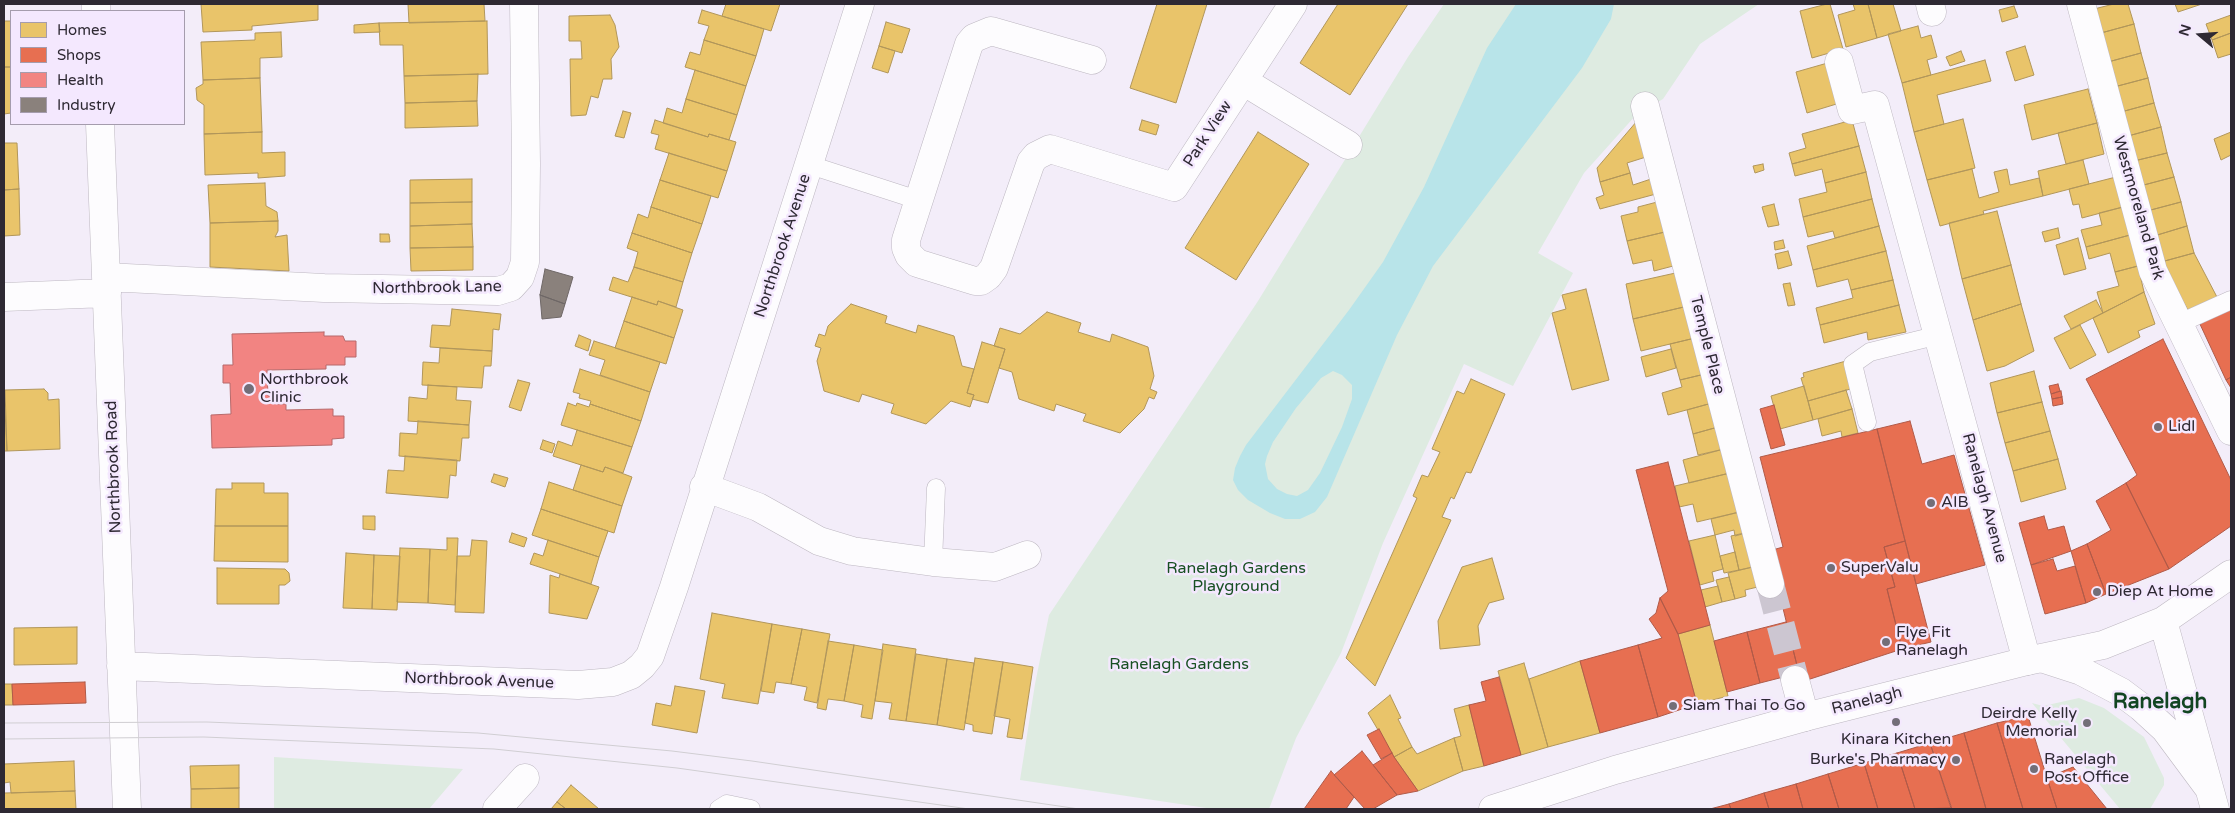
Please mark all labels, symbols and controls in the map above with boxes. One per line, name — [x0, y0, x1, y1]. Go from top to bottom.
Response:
legend — [10, 10, 185, 125]
north arrow — [2175, 10, 2225, 60]
text: Homes — [57, 21, 107, 39]
text: N — [2175, 22, 2195, 38]
text: Shops — [57, 46, 101, 64]
text: Health — [57, 71, 104, 89]
text: Industry — [57, 96, 116, 114]
street label: Park View — [1180, 97, 1236, 171]
street label: Westmoreland Park — [2108, 134, 2168, 282]
street label: Northbrook Avenue — [751, 172, 815, 320]
street label: Northbrook Lane — [372, 277, 502, 299]
street label: Temple Place — [1685, 294, 1729, 396]
place label: Northbrook Clinic — [260, 370, 348, 408]
marker: Northbrook Clinic — [242, 382, 256, 396]
street label: Northbrook Road — [102, 400, 126, 534]
place label: Lidl — [2168, 417, 2195, 437]
marker: Lidl — [2152, 421, 2164, 433]
street label: Ranelagh Avenue — [1957, 431, 2011, 565]
place label: AIB — [1941, 493, 1969, 513]
marker: AIB — [1925, 497, 1937, 509]
place label: SuperValu — [1841, 558, 1919, 578]
park label: Ranelagh Gardens Playground — [1166, 559, 1306, 597]
marker: SuperValu — [1825, 562, 1837, 574]
place label: Diep At Home — [2107, 582, 2213, 602]
marker: Diep At Home — [2091, 586, 2103, 598]
place label: Flye Fit Ranelagh — [1896, 623, 1968, 661]
marker: Flye Fit Ranelagh — [1880, 636, 1892, 648]
park label: Ranelagh Gardens — [1109, 655, 1249, 675]
street label: Northbrook Avenue — [404, 669, 554, 693]
street label: Ranelagh — [1830, 683, 1904, 719]
district label: Ranelagh — [2113, 689, 2207, 715]
place label: Siam Thai To Go — [1683, 696, 1806, 716]
marker: Siam Thai To Go — [1667, 700, 1679, 712]
place label: Deirdre Kelly Memorial — [1981, 704, 2077, 742]
marker: Kinara Kitchen — [1890, 716, 1902, 728]
marker: Deirdre Kelly Memorial — [2081, 717, 2093, 729]
place label: Kinara Kitchen — [1841, 730, 1951, 750]
place label: Burke's Pharmacy — [1810, 750, 1946, 770]
place label: Ranelagh Post Office — [2044, 750, 2129, 788]
marker: Burke's Pharmacy — [1950, 754, 1962, 766]
marker: Ranelagh Post Office — [2028, 763, 2040, 775]

